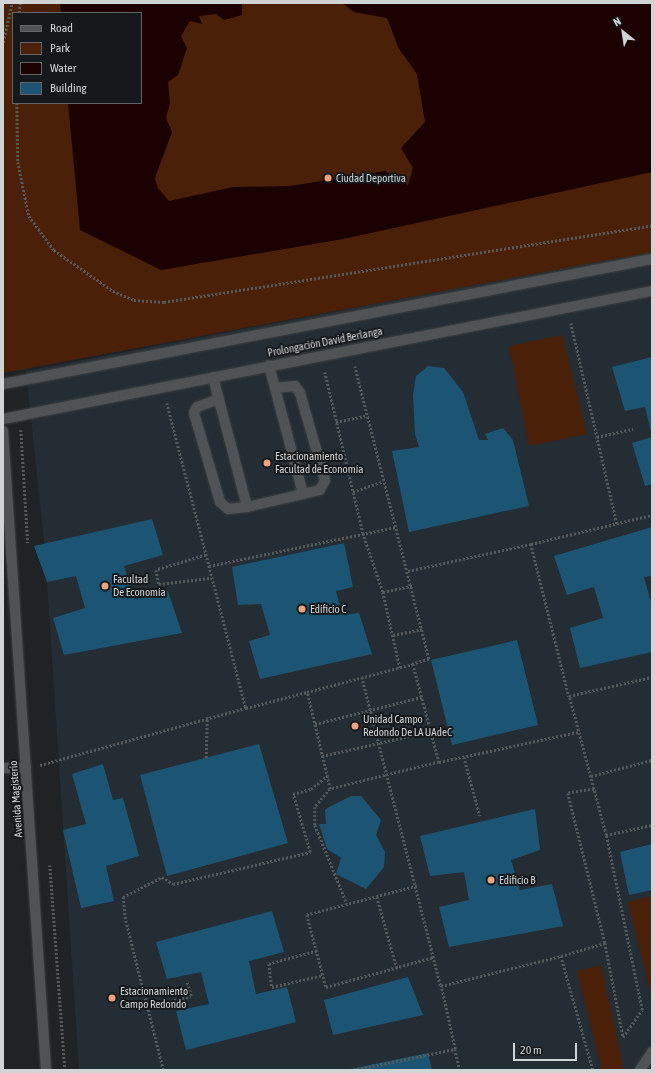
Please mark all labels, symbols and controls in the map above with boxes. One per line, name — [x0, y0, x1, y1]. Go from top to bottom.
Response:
legend — [12, 12, 142, 104]
north arrow — [603, 12, 643, 52]
text: N — [611, 15, 623, 28]
text: Road — [50, 21, 73, 35]
text: Park — [50, 41, 70, 55]
text: Water — [50, 61, 76, 75]
text: Building — [50, 81, 87, 95]
place label: Ciudad Deportiva — [336, 171, 406, 185]
marker: Ciudad Deportiva — [323, 173, 333, 183]
street label: Prolongación David Berlanga — [266, 324, 384, 360]
place label: Estacionamiento Facultad de Economía — [275, 450, 363, 476]
marker: Estacionamiento Facultad de Economía — [262, 458, 272, 468]
place label: Facultad De Economía — [113, 573, 166, 599]
marker: Facultad De Economía — [100, 581, 110, 591]
place label: Edificio C — [310, 602, 346, 616]
marker: Edificio C — [297, 604, 307, 614]
place label: Unidad Campo Redondo De LA UAdeC — [363, 713, 452, 739]
marker: Unidad Campo Redondo De LA UAdeC — [350, 721, 360, 731]
street label: Avenida Magisterio — [7, 760, 25, 838]
place label: Edificio B — [499, 873, 535, 887]
marker: Edificio B — [486, 875, 496, 885]
place label: Estacionamiento Campo Redondo — [120, 985, 188, 1011]
marker: Estacionamiento Campo Redondo — [107, 993, 117, 1003]
scale bar — [515, 1035, 579, 1061]
text: 20 m — [520, 1043, 542, 1057]

